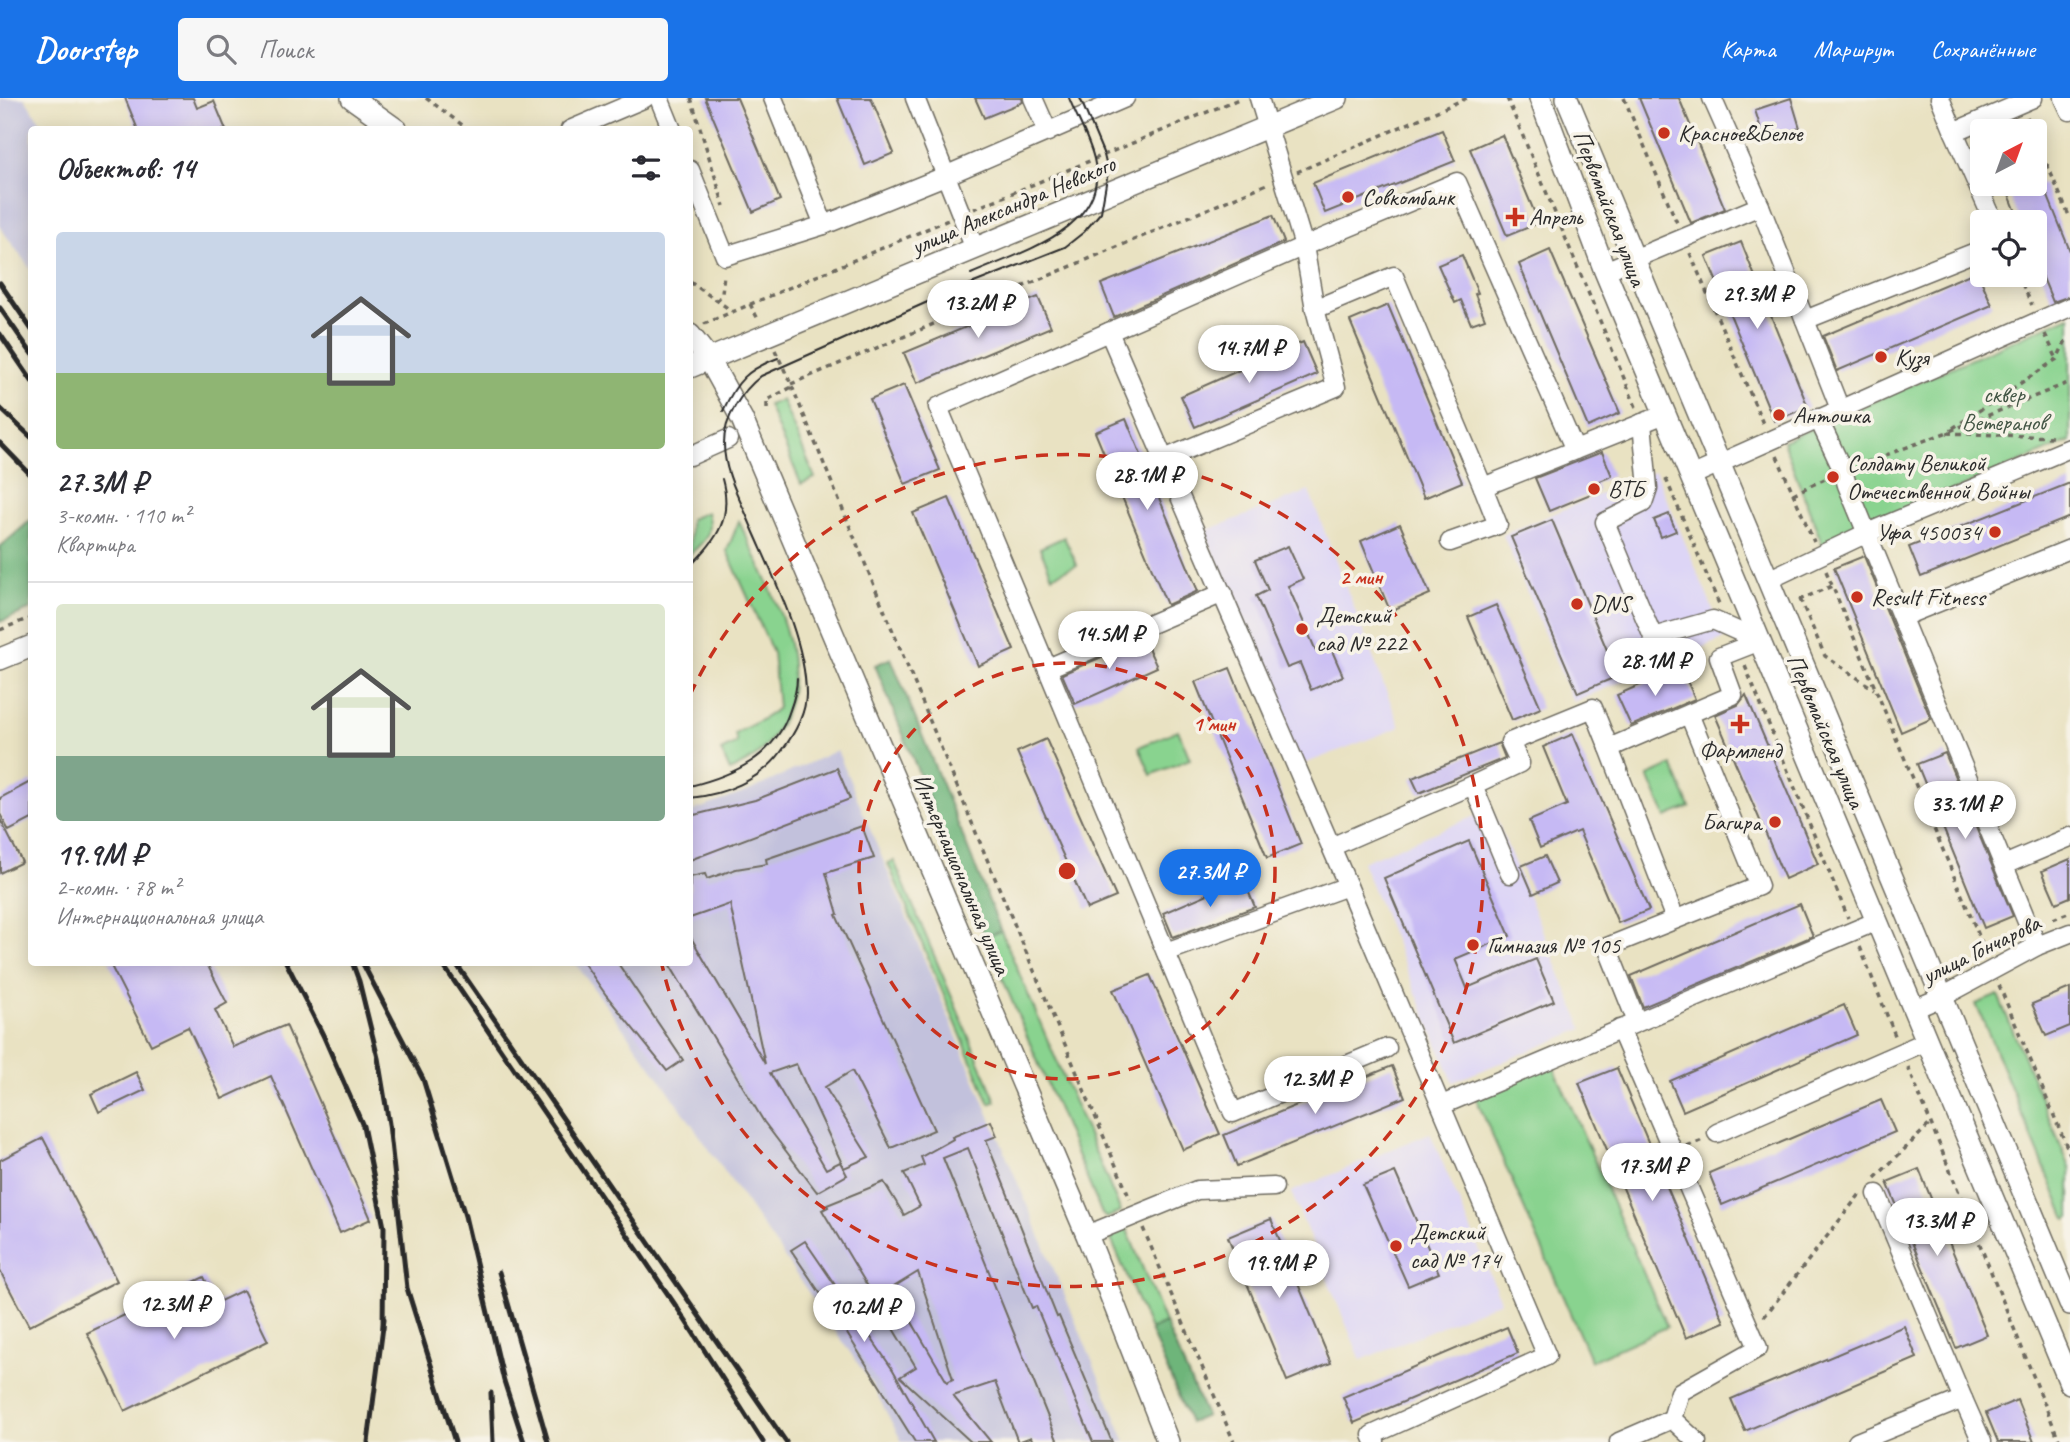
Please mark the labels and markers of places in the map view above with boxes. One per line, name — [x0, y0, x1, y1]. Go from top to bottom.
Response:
place label: Красное&Белое — [1678, 118, 1804, 148]
marker: Красное&Белое — [1656, 125, 1672, 141]
place label: Совкомбанк — [1362, 182, 1456, 212]
marker: Совкомбанк — [1340, 189, 1356, 205]
place label: Апрель — [1529, 202, 1584, 232]
marker: Апрель — [1507, 209, 1523, 225]
pin: 29.3M ₽ — [1692, 272, 1822, 331]
pin: 13.2M ₽ — [913, 280, 1043, 340]
pin: 14.7M ₽ — [1184, 326, 1314, 385]
place label: Кузя — [1895, 342, 1930, 373]
marker: Кузя — [1873, 349, 1889, 365]
place label: Антошка — [1793, 400, 1871, 430]
marker: Антошка — [1771, 407, 1787, 423]
place label: Солдату Великой Отечественной Войны — [1847, 448, 2032, 506]
pin: 28.1M ₽ — [1082, 452, 1212, 512]
marker: Солдату Великой Отечественной Войны — [1825, 469, 1841, 485]
place label: ВТБ — [1608, 474, 1647, 504]
marker: ВТБ — [1586, 481, 1602, 497]
place label: Уфа 450034 — [1876, 517, 1983, 547]
marker: Уфа 450034 — [1987, 524, 2003, 540]
place label: Result Fitness — [1871, 582, 1987, 612]
place label: DNS — [1591, 589, 1633, 619]
marker: Result Fitness — [1849, 589, 1865, 605]
marker: DNS — [1569, 596, 1585, 612]
place label: Детский сад № 222 — [1316, 600, 1409, 658]
pin: 14.5M ₽ — [1044, 612, 1174, 671]
marker: Детский сад № 222 — [1294, 621, 1310, 637]
pin: 28.1M ₽ — [1590, 638, 1720, 698]
marker: Фармленд — [1732, 716, 1748, 732]
place label: Фармленд — [1699, 735, 1783, 765]
pin: 33.1M ₽ — [1900, 782, 2030, 841]
place label: Багира — [1702, 807, 1763, 837]
marker: Багира — [1767, 814, 1783, 830]
pin: 27.3M ₽ — [1145, 850, 1275, 909]
centre of rings — [1055, 859, 1079, 883]
place label: Гимназия № 105 — [1487, 930, 1621, 960]
marker: Гимназия № 105 — [1465, 937, 1481, 953]
pin: 12.3M ₽ — [1250, 1056, 1380, 1116]
pin: 17.3M ₽ — [1587, 1144, 1717, 1203]
pin: 13.3M ₽ — [1872, 1198, 2002, 1258]
place label: Детский сад № 174 — [1410, 1217, 1503, 1275]
marker: Детский сад № 174 — [1388, 1238, 1404, 1254]
pin: 19.9M ₽ — [1214, 1240, 1344, 1300]
pin: 12.3M ₽ — [109, 1282, 239, 1341]
pin: 10.2M ₽ — [799, 1284, 929, 1344]

